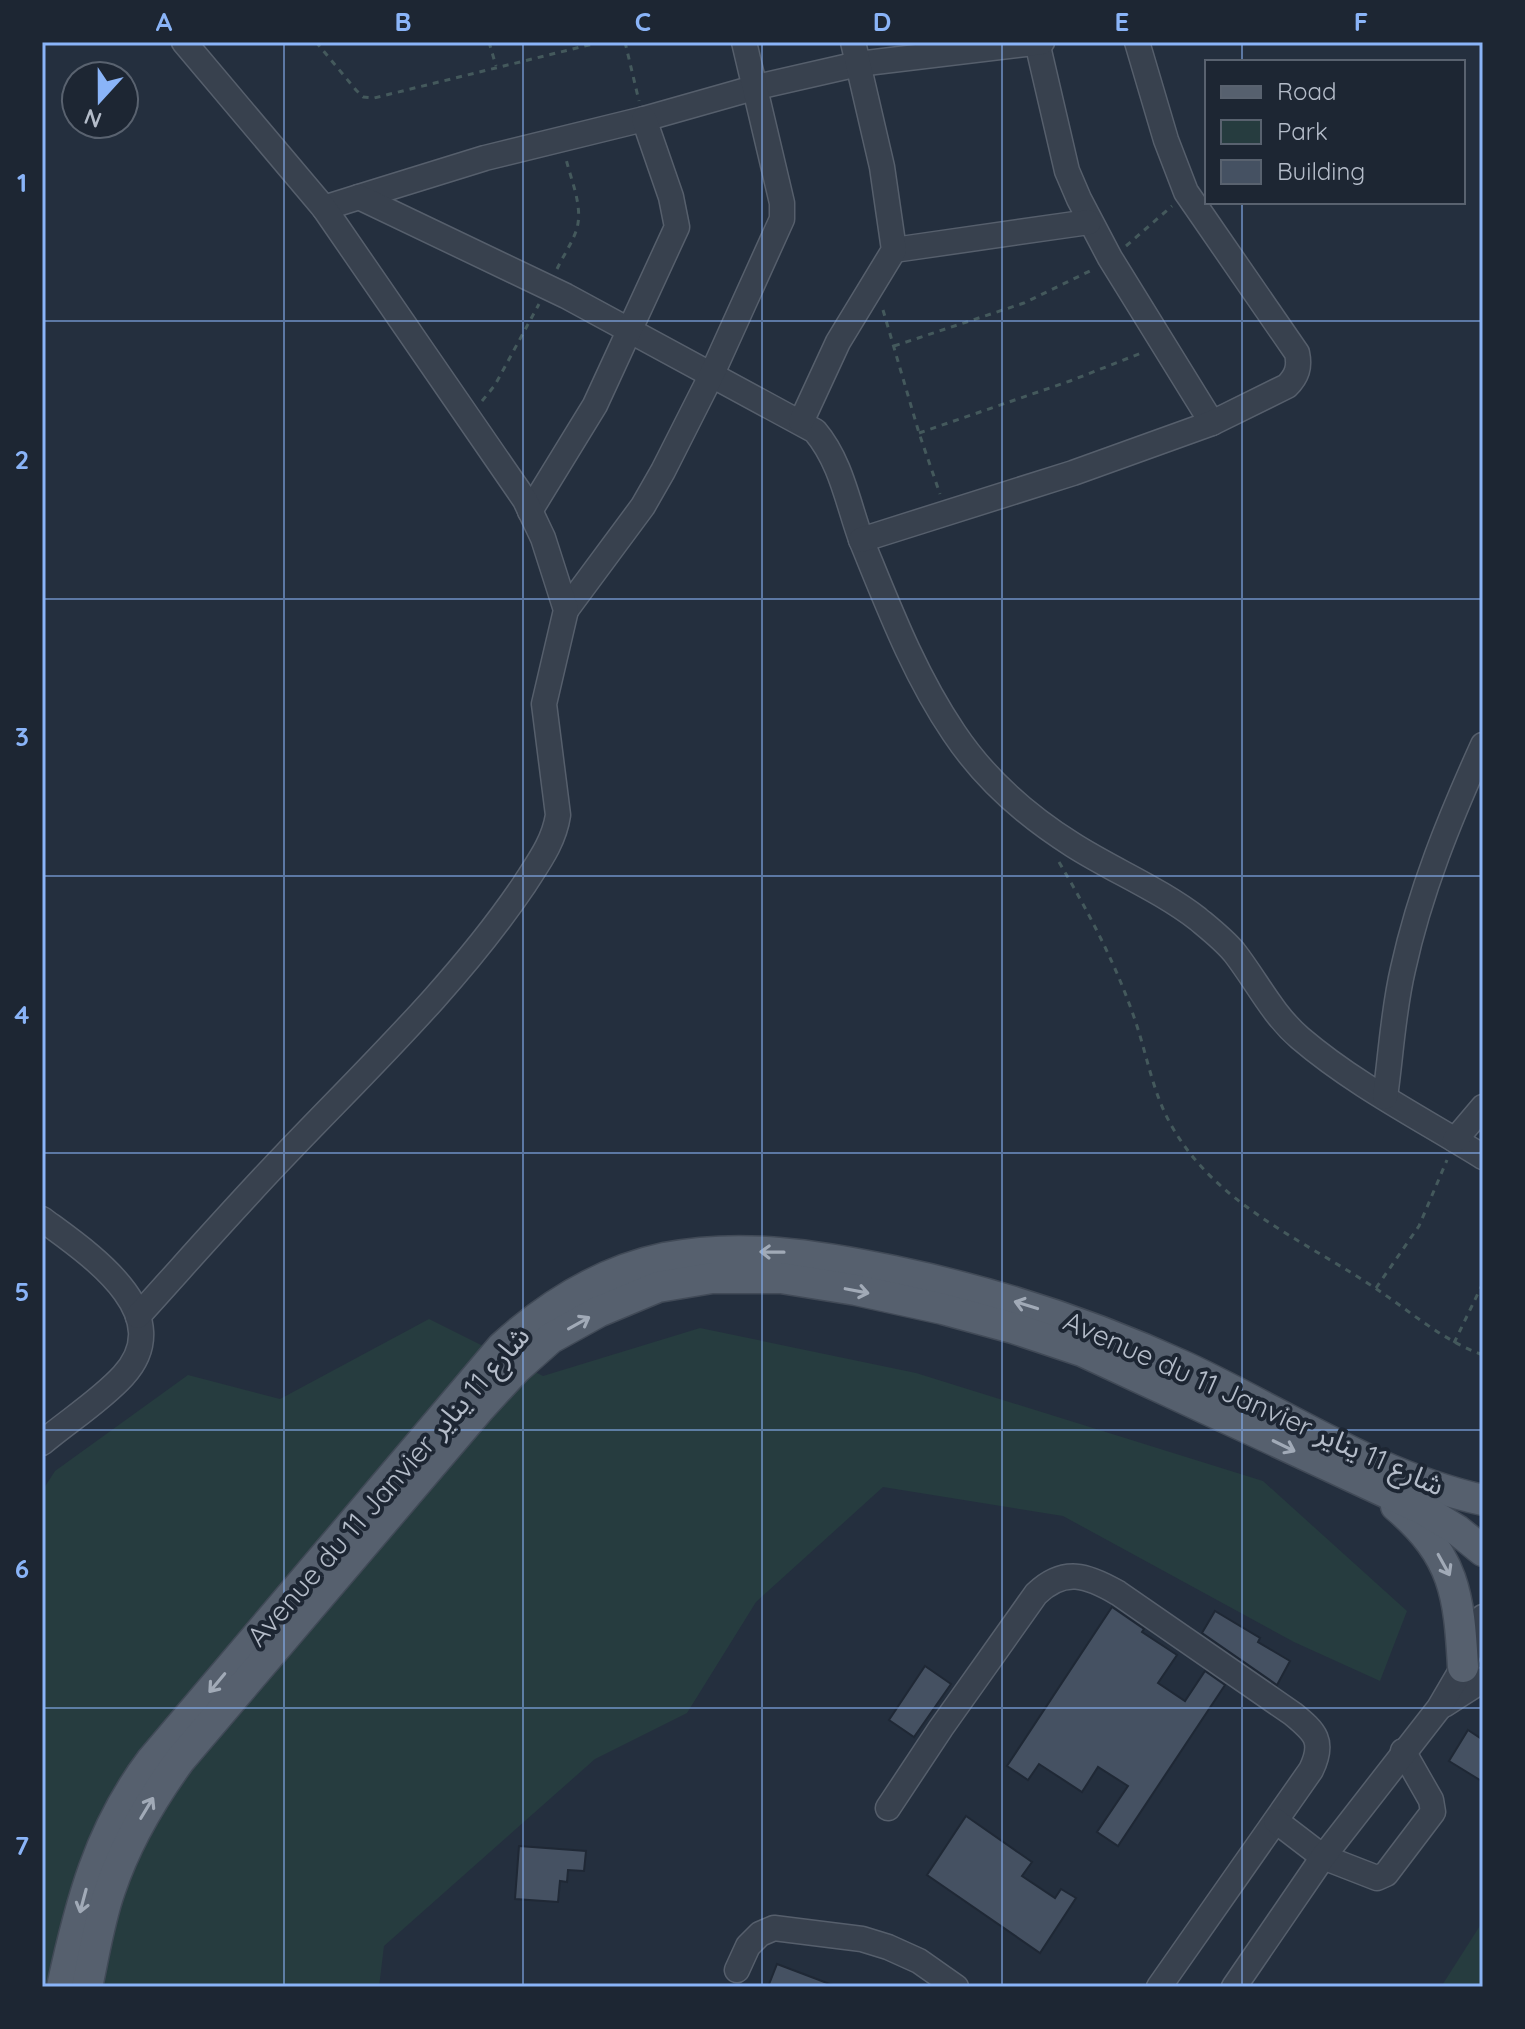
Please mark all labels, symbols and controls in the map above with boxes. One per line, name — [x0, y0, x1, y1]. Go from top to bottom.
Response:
text: A — [156, 5, 173, 38]
text: B — [394, 5, 412, 38]
text: C — [635, 5, 651, 38]
text: D — [873, 5, 891, 38]
text: E — [1115, 5, 1129, 38]
text: F — [1354, 5, 1368, 38]
north arrow — [60, 60, 140, 140]
legend — [1205, 60, 1465, 204]
text: Road — [1277, 76, 1337, 106]
text: N — [80, 103, 105, 135]
text: Park — [1277, 116, 1328, 146]
text: Building — [1277, 156, 1365, 186]
text: 1 — [17, 166, 27, 199]
text: 2 — [15, 443, 29, 476]
text: 3 — [15, 720, 29, 753]
text: 4 — [14, 998, 30, 1031]
one-way arrow — [759, 1244, 786, 1259]
text: 5 — [15, 1275, 29, 1308]
one-way arrow — [844, 1284, 869, 1299]
one-way arrow — [1014, 1296, 1039, 1311]
street label: Avenue du 11 Janvier شارع 11 يناير — [1057, 1303, 1450, 1506]
one-way arrow — [567, 1315, 590, 1331]
street label: Avenue du 11 Janvier شارع 11 يناير — [239, 1318, 539, 1656]
one-way arrow — [1272, 1439, 1295, 1454]
text: 6 — [15, 1552, 29, 1585]
one-way arrow — [1436, 1552, 1452, 1576]
one-way arrow — [208, 1672, 226, 1692]
one-way arrow — [139, 1797, 155, 1820]
text: 7 — [15, 1829, 29, 1862]
one-way arrow — [74, 1888, 89, 1914]

